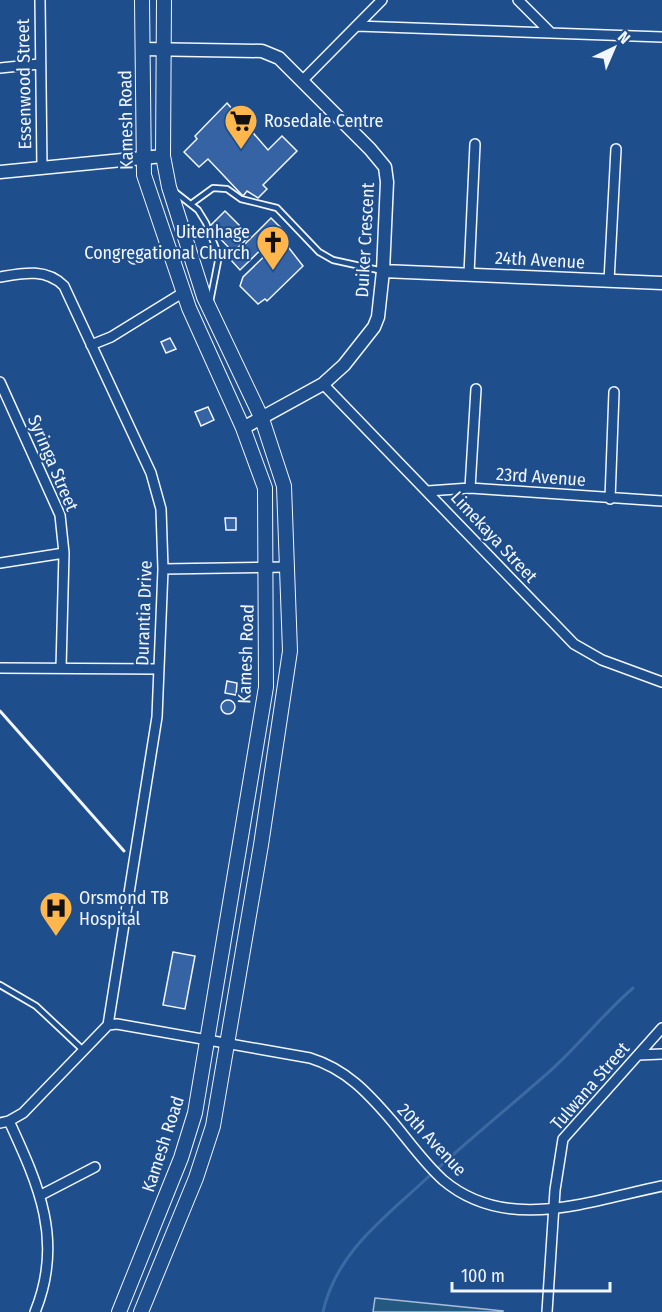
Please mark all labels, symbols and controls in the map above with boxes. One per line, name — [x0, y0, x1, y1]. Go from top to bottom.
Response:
street label: Essenwood Street — [12, 18, 36, 150]
north arrow — [584, 18, 644, 78]
text: N — [614, 27, 634, 48]
street label: Kamesh Road — [114, 70, 138, 170]
supermarket icon: Rosedale Centre — [223, 103, 259, 150]
place label: Rosedale Centre — [264, 110, 383, 132]
street label: Duiker Crescent — [351, 182, 379, 298]
place label: Uitenhage Congregational Church — [84, 221, 250, 264]
church icon: Uitenhage Congregational Church — [255, 224, 291, 271]
street label: 24th Avenue — [494, 247, 586, 273]
street label: Syringa Street — [23, 412, 83, 515]
street label: 23rd Avenue — [495, 463, 587, 491]
street label: Limekaya Street — [446, 487, 542, 587]
street label: Durantia Drive — [131, 560, 157, 666]
street label: Kamesh Road — [233, 604, 259, 704]
place label: Orsmond TB Hospital — [79, 887, 169, 930]
hospital icon: Orsmond TB Hospital — [38, 890, 74, 937]
street label: Tulwana Street — [546, 1038, 634, 1134]
street label: Kamesh Road — [137, 1093, 189, 1195]
street label: 20th Avenue — [393, 1099, 471, 1181]
scale bar — [452, 1255, 610, 1293]
text: 100 m — [461, 1265, 505, 1287]

